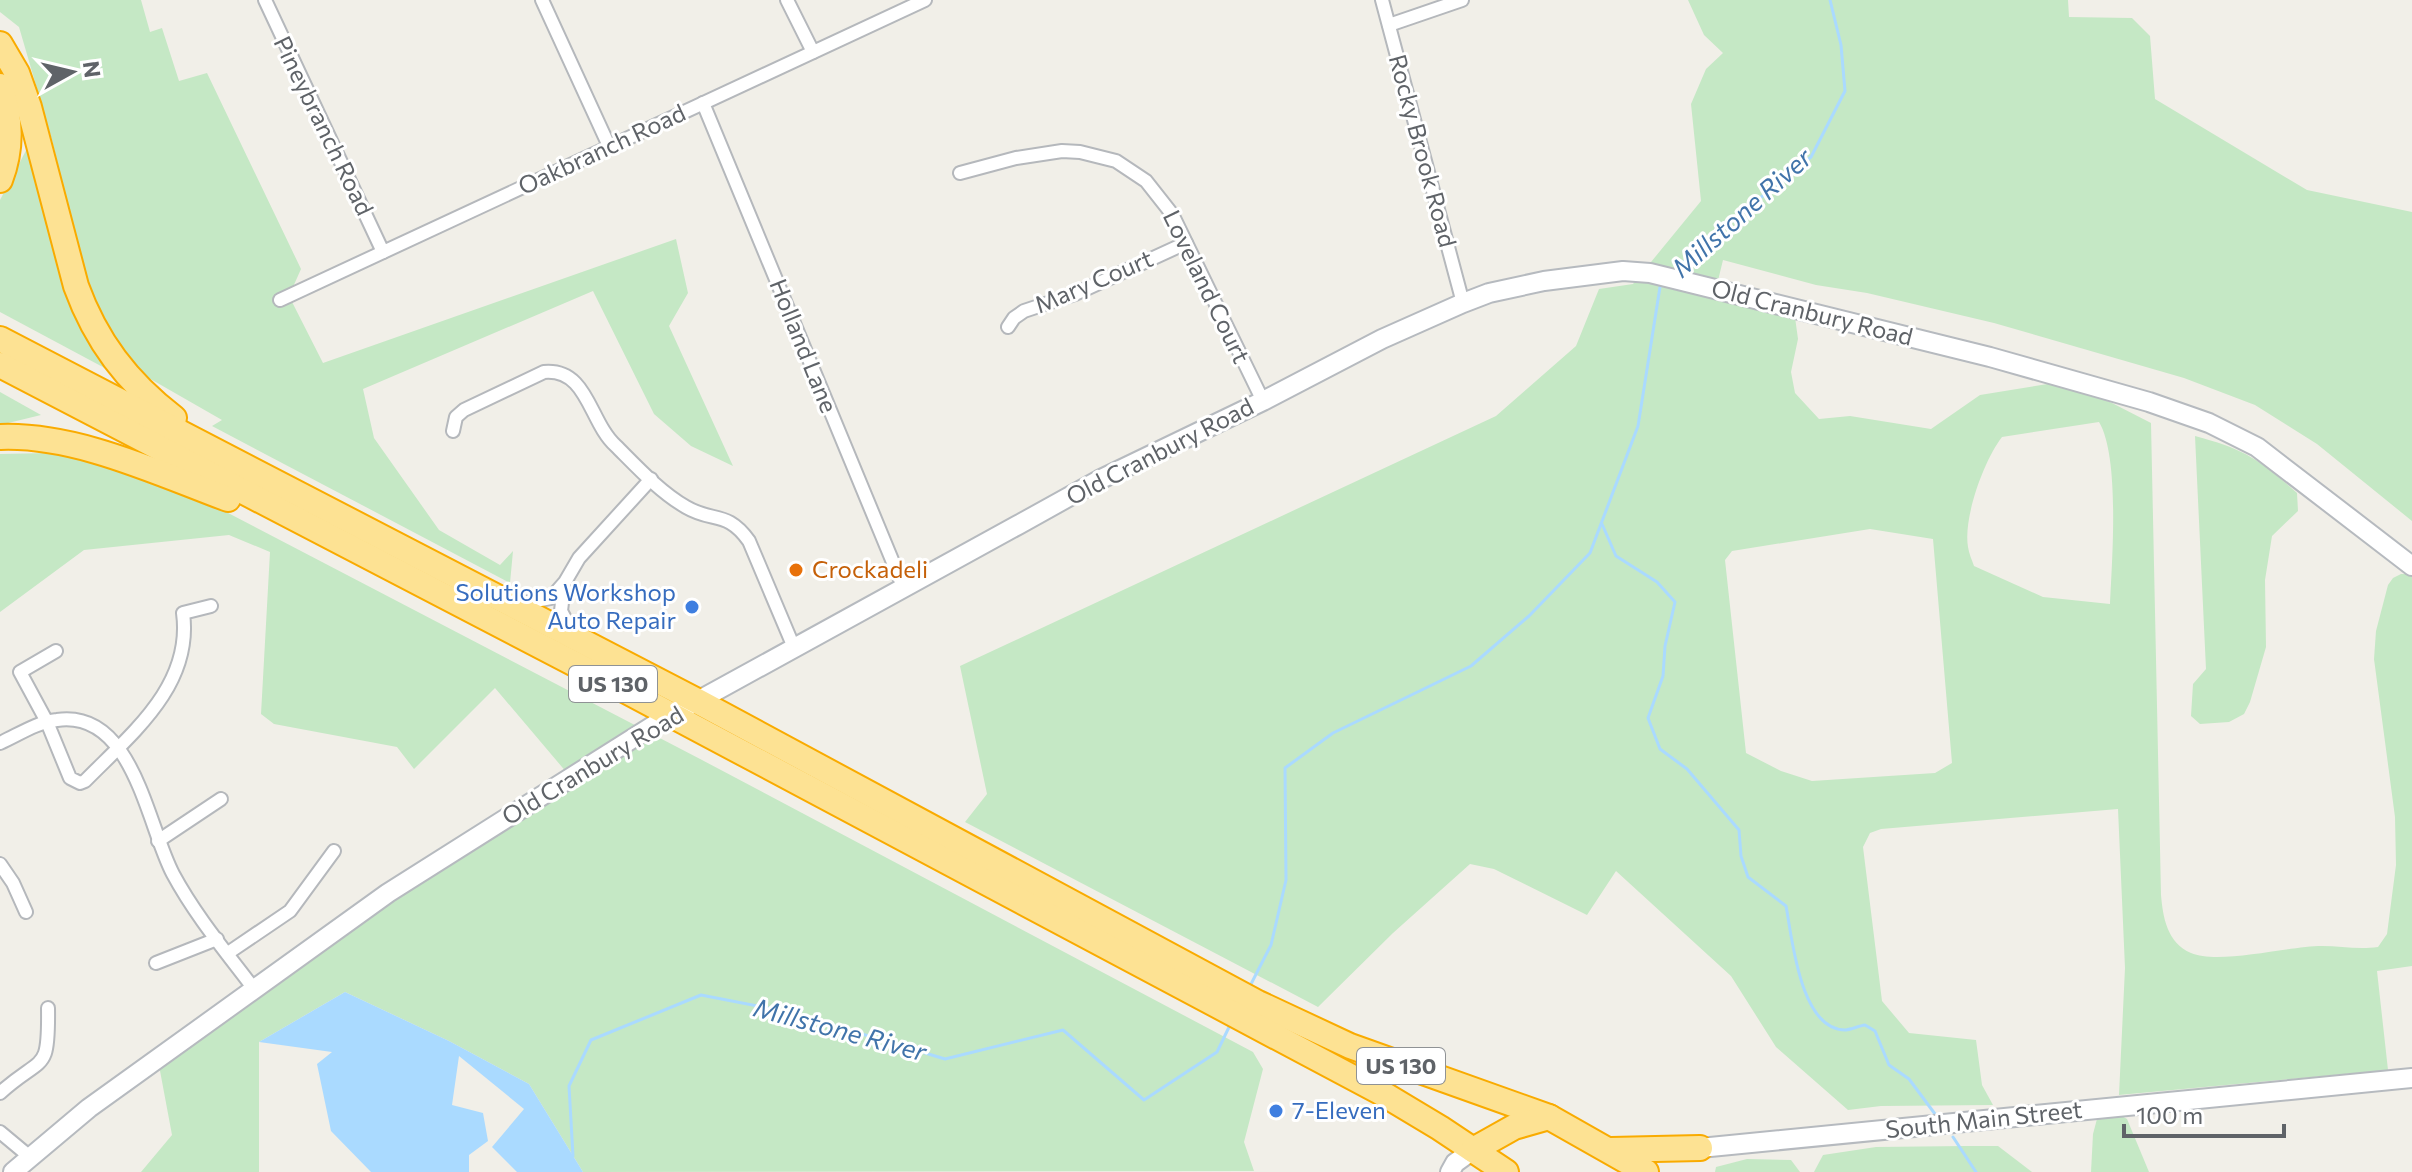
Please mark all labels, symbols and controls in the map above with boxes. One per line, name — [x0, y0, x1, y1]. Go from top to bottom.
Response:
street label: Pineybranch Road — [268, 31, 380, 220]
north arrow — [32, 32, 112, 112]
street label: Rocky Brook Road — [1384, 51, 1463, 250]
text: N — [78, 59, 107, 79]
street label: Oakbranch Road — [513, 97, 690, 200]
water label: Millstone River — [1665, 140, 1818, 283]
street label: Loveland Court — [1158, 205, 1257, 368]
street label: Mary Court — [1030, 243, 1157, 318]
street label: Old Cranbury Road — [1709, 272, 1916, 351]
street label: Holland Lane — [764, 274, 844, 417]
street label: Old Cranbury Road — [1061, 391, 1258, 510]
place label: Crockadeli — [812, 554, 928, 583]
marker: Crockadeli — [787, 561, 805, 579]
place label: Solutions Workshop Auto Repair — [456, 577, 676, 634]
marker: Solutions Workshop Auto Repair — [683, 598, 701, 616]
road number: US 130 — [569, 666, 657, 702]
street label: Old Cranbury Road — [496, 699, 688, 830]
water label: Millstone River — [751, 991, 932, 1067]
road number: US 130 — [1357, 1048, 1445, 1084]
scale bar — [2124, 1088, 2284, 1138]
street label: South Main Street — [1884, 1094, 2084, 1143]
place label: 7-Eleven — [1292, 1095, 1386, 1124]
text: 100 m — [2136, 1100, 2203, 1129]
marker: 7-Eleven — [1267, 1102, 1285, 1120]

